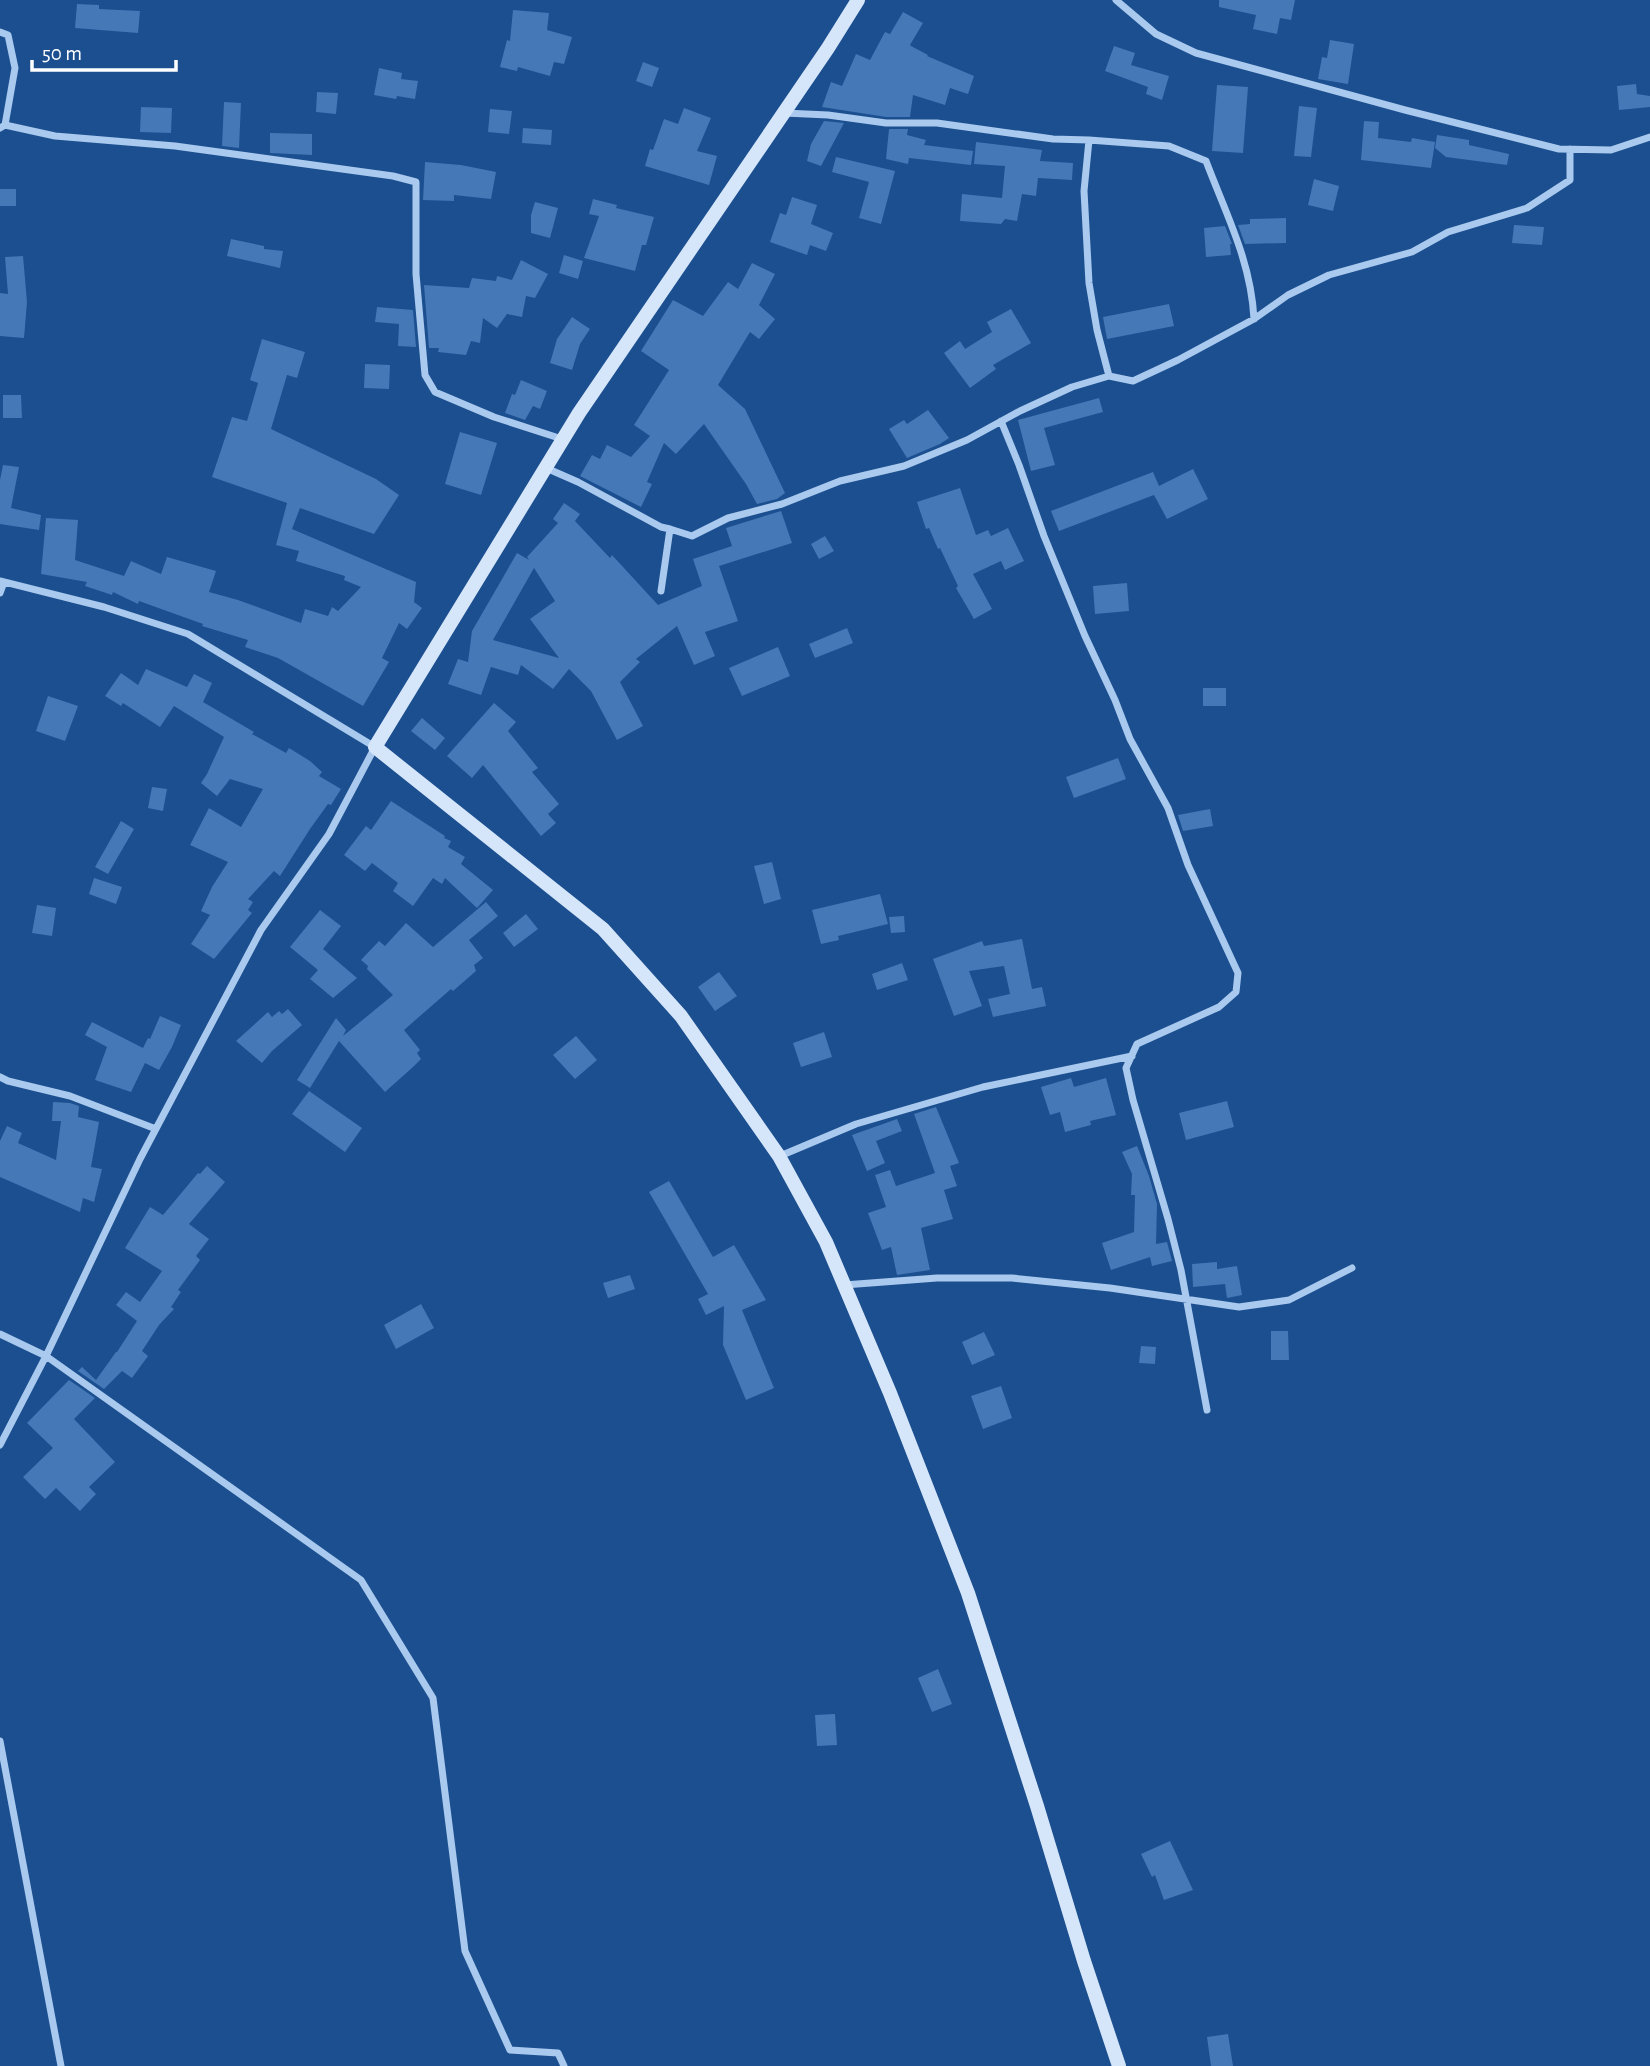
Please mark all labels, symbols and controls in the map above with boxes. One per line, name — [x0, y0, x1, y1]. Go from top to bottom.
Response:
scale bar — [32, 28, 175, 72]
text: 50 m — [42, 43, 82, 64]

